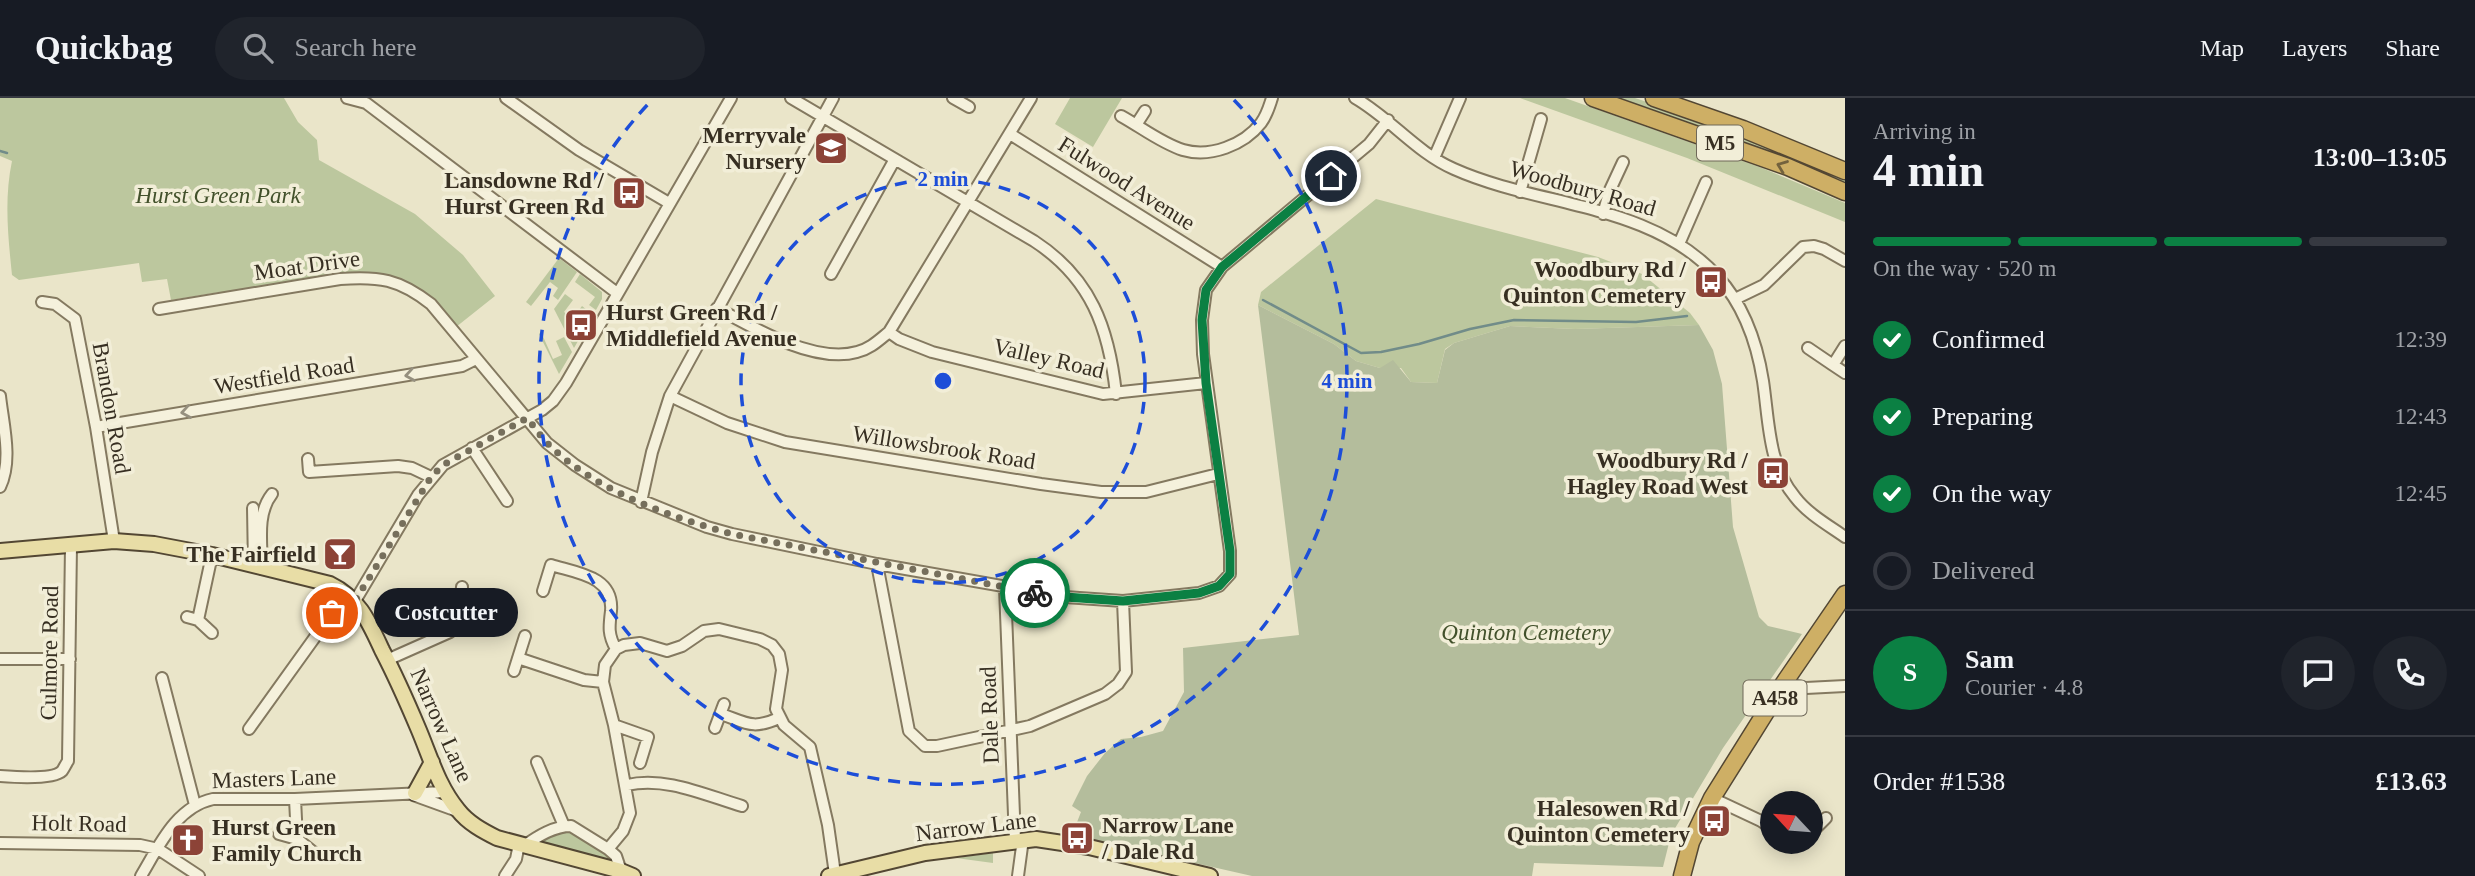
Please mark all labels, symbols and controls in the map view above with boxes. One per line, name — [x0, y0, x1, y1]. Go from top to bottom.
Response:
search box — [215, 17, 705, 80]
icon: search — [239, 29, 277, 67]
text: Quickbag — [35, 30, 173, 66]
text: Search here — [295, 33, 417, 62]
text: Map — [2200, 35, 2244, 61]
text: Layers — [2282, 35, 2347, 61]
text: Share — [2385, 35, 2440, 61]
text: Arriving in — [1873, 119, 1976, 144]
place label: Merryvale Nursery — [703, 123, 806, 174]
road number: M5 — [1697, 126, 1743, 160]
school or university icon: Merryvale Nursery — [812, 129, 850, 167]
street label: Fulwood Avenue — [1054, 131, 1200, 235]
text: 13:00–13:05 — [2313, 143, 2447, 172]
text: 4 min — [1873, 145, 1984, 196]
pin — [1301, 146, 1361, 206]
street label: Woodbury Road — [1507, 156, 1659, 221]
icon: home — [1312, 157, 1350, 195]
one-way arrow — [1777, 160, 1789, 174]
text: 2 min — [918, 167, 969, 191]
place label: Lansdowne Rd / Hurst Green Rd — [444, 168, 605, 219]
bus stop icon: Lansdowne Rd / Hurst Green Rd — [610, 174, 648, 212]
park label: Hurst Green Park — [134, 183, 301, 208]
street label: Moat Drive — [253, 246, 362, 285]
text: On the way · 520 m — [1873, 256, 2056, 281]
place label: Woodbury Rd / Quinton Cemetery — [1503, 257, 1687, 308]
bus stop icon: Woodbury Rd / Quinton Cemetery — [1692, 263, 1730, 301]
place label: Hurst Green Rd / Middlefield Avenue — [606, 300, 797, 351]
bus stop icon: Hurst Green Rd / Middlefield Avenue — [562, 306, 600, 344]
icon: check — [1873, 321, 1911, 359]
text: Confirmed — [1932, 325, 2045, 354]
text: 12:39 — [2395, 327, 2447, 352]
street label: Valley Road — [991, 334, 1107, 383]
street label: Brandon Road — [88, 340, 135, 476]
street label: Westfield Road — [212, 352, 357, 399]
one-way arrow — [404, 367, 416, 382]
centre of rings — [931, 369, 955, 393]
text: 4 min — [1322, 369, 1373, 393]
icon: check — [1873, 398, 1911, 436]
text: Preparing — [1932, 402, 2033, 431]
one-way arrow — [180, 404, 192, 419]
text: 12:43 — [2395, 404, 2447, 429]
street label: Willowsbrook Road — [851, 421, 1038, 474]
place label: Woodbury Rd / Hagley Road West — [1567, 448, 1749, 499]
bus stop icon: Woodbury Rd / Hagley Road West — [1754, 454, 1792, 492]
icon: check — [1873, 475, 1911, 513]
text: On the way — [1932, 479, 2052, 508]
text: 12:45 — [2395, 481, 2447, 506]
bar icon: The Fairfield — [321, 535, 359, 573]
place label: The Fairfield — [186, 542, 316, 567]
text: Delivered — [1932, 556, 2035, 585]
courier — [1000, 558, 1070, 628]
icon: bike — [1016, 574, 1054, 612]
pin — [302, 583, 362, 643]
street label: Culmore Road — [36, 585, 63, 721]
callout: Costcutter — [374, 588, 518, 638]
icon: bag — [313, 594, 351, 632]
text: Costcutter — [394, 600, 498, 625]
park label: Quinton Cemetery — [1441, 620, 1611, 645]
button: chat — [2281, 636, 2355, 710]
button: phone — [2373, 636, 2447, 710]
text: Sam — [1965, 645, 2014, 674]
text: S — [1903, 658, 1917, 687]
street label: Narrow Lane — [405, 664, 478, 786]
street label: Dale Road — [975, 665, 1004, 764]
text: Courier · 4.8 — [1965, 675, 2083, 700]
road number: A458 — [1744, 680, 1806, 716]
street label: Masters Lane — [211, 764, 337, 793]
text: Order #1538 — [1873, 767, 2005, 796]
text: £13.63 — [2376, 767, 2447, 796]
north arrow — [1760, 791, 1824, 854]
map controls — [1760, 791, 1823, 854]
place label: Halesowen Rd / Quinton Cemetery — [1507, 796, 1691, 847]
bus stop icon: Halesowen Rd / Quinton Cemetery — [1695, 802, 1733, 840]
street label: Narrow Lane — [914, 807, 1038, 846]
street label: Holt Road — [31, 810, 127, 837]
place label: Narrow Lane / Dale Rd — [1101, 813, 1234, 864]
place label: Hurst Green Family Church — [212, 815, 362, 866]
bus stop icon: Narrow Lane / Dale Rd — [1058, 819, 1096, 857]
church icon: Hurst Green Family Church — [169, 821, 207, 859]

